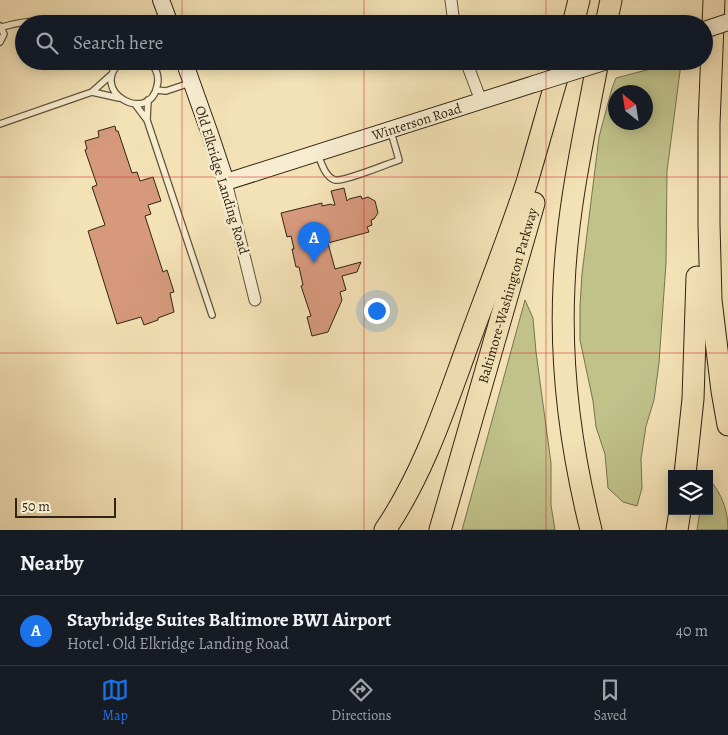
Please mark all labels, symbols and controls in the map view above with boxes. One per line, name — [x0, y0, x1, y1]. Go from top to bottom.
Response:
search box — [15, 15, 713, 70]
icon: search — [33, 29, 61, 57]
text: Search here — [73, 30, 163, 56]
north arrow — [608, 85, 653, 130]
street label: Winterson Road — [368, 98, 464, 145]
street label: Old Elkridge Landing Road — [190, 103, 254, 257]
street label: Baltimore-Washington Parkway — [473, 205, 542, 386]
pin: A — [298, 222, 330, 263]
your location — [364, 298, 390, 324]
map controls — [668, 470, 713, 515]
button: layers — [668, 470, 713, 515]
scale bar — [15, 495, 116, 518]
text: 50 m — [22, 497, 50, 516]
text: Nearby — [20, 549, 83, 577]
text: Staybridge Suites Baltimore BWI Airport — [67, 607, 391, 633]
text: A — [31, 620, 41, 642]
text: 40 m — [676, 620, 708, 642]
text: Hotel · Old Elkridge Landing Road — [67, 633, 289, 655]
tab: Map — [101, 676, 129, 725]
tab: Directions — [331, 676, 391, 725]
tab: Saved — [594, 676, 627, 725]

